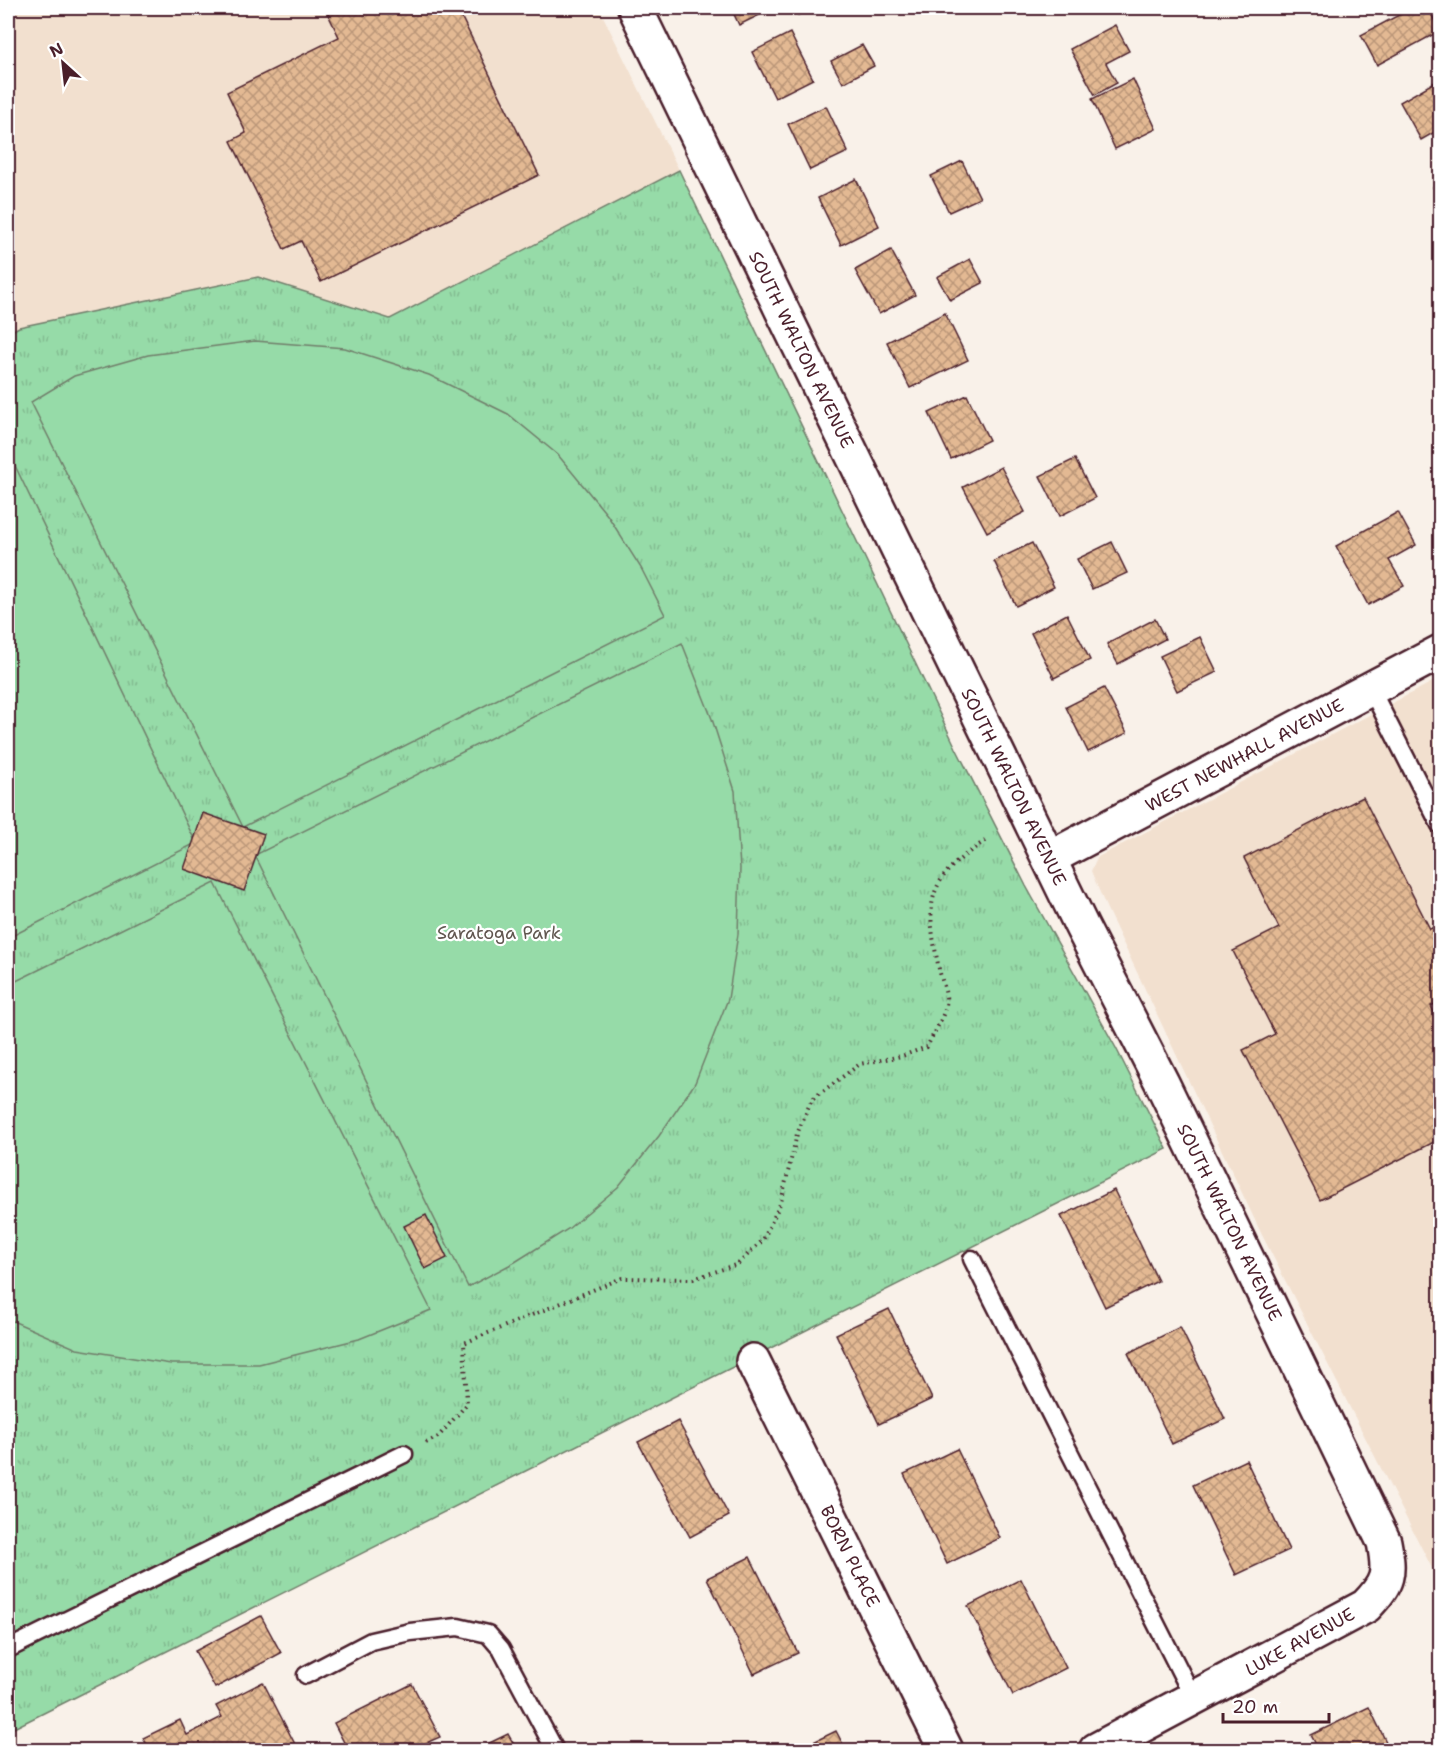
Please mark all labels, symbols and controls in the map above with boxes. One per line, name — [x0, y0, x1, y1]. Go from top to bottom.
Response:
north arrow — [33, 33, 93, 93]
text: N — [46, 38, 67, 62]
street label: SOUTH WALTON AVENUE — [743, 247, 859, 452]
street label: SOUTH WALTON AVENUE — [956, 684, 1072, 889]
street label: WEST NEWHALL AVENUE — [1141, 693, 1348, 818]
park label: Saratoga Park — [437, 921, 561, 945]
street label: SOUTH WALTON AVENUE — [1171, 1120, 1287, 1325]
street label: BORN PLACE — [814, 1501, 885, 1611]
street label: LUKE AVENUE — [1241, 1602, 1359, 1682]
scale bar — [1223, 1686, 1330, 1724]
text: 20 m — [1232, 1695, 1278, 1719]

